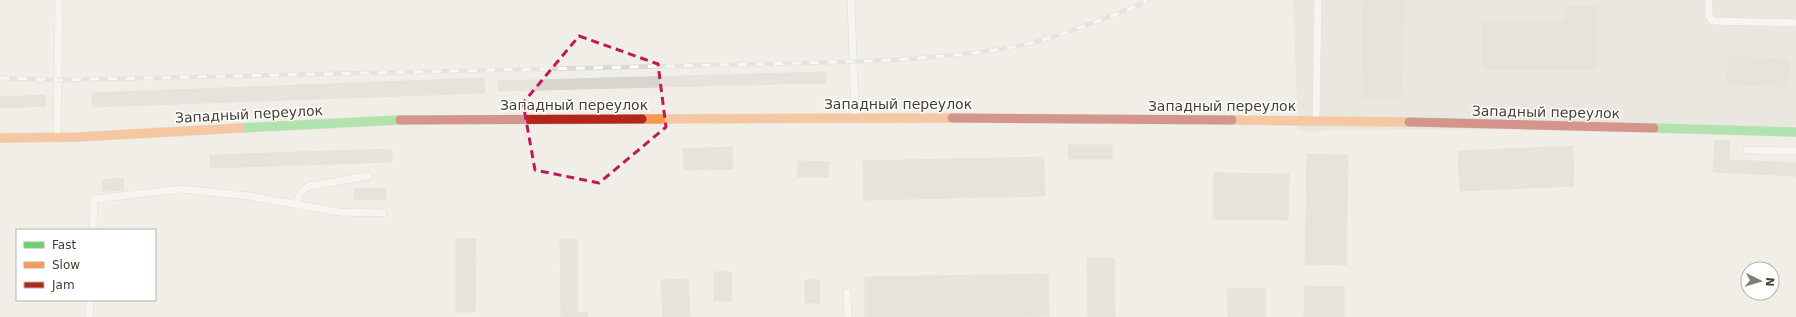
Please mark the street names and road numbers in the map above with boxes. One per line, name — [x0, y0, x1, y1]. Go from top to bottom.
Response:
street label: Западный переулок — [824, 96, 972, 112]
street label: Западный переулок — [500, 97, 648, 113]
street label: Западный переулок — [1148, 98, 1296, 114]
street label: Западный переулок — [175, 102, 323, 126]
street label: Западный переулок — [1472, 103, 1620, 121]

